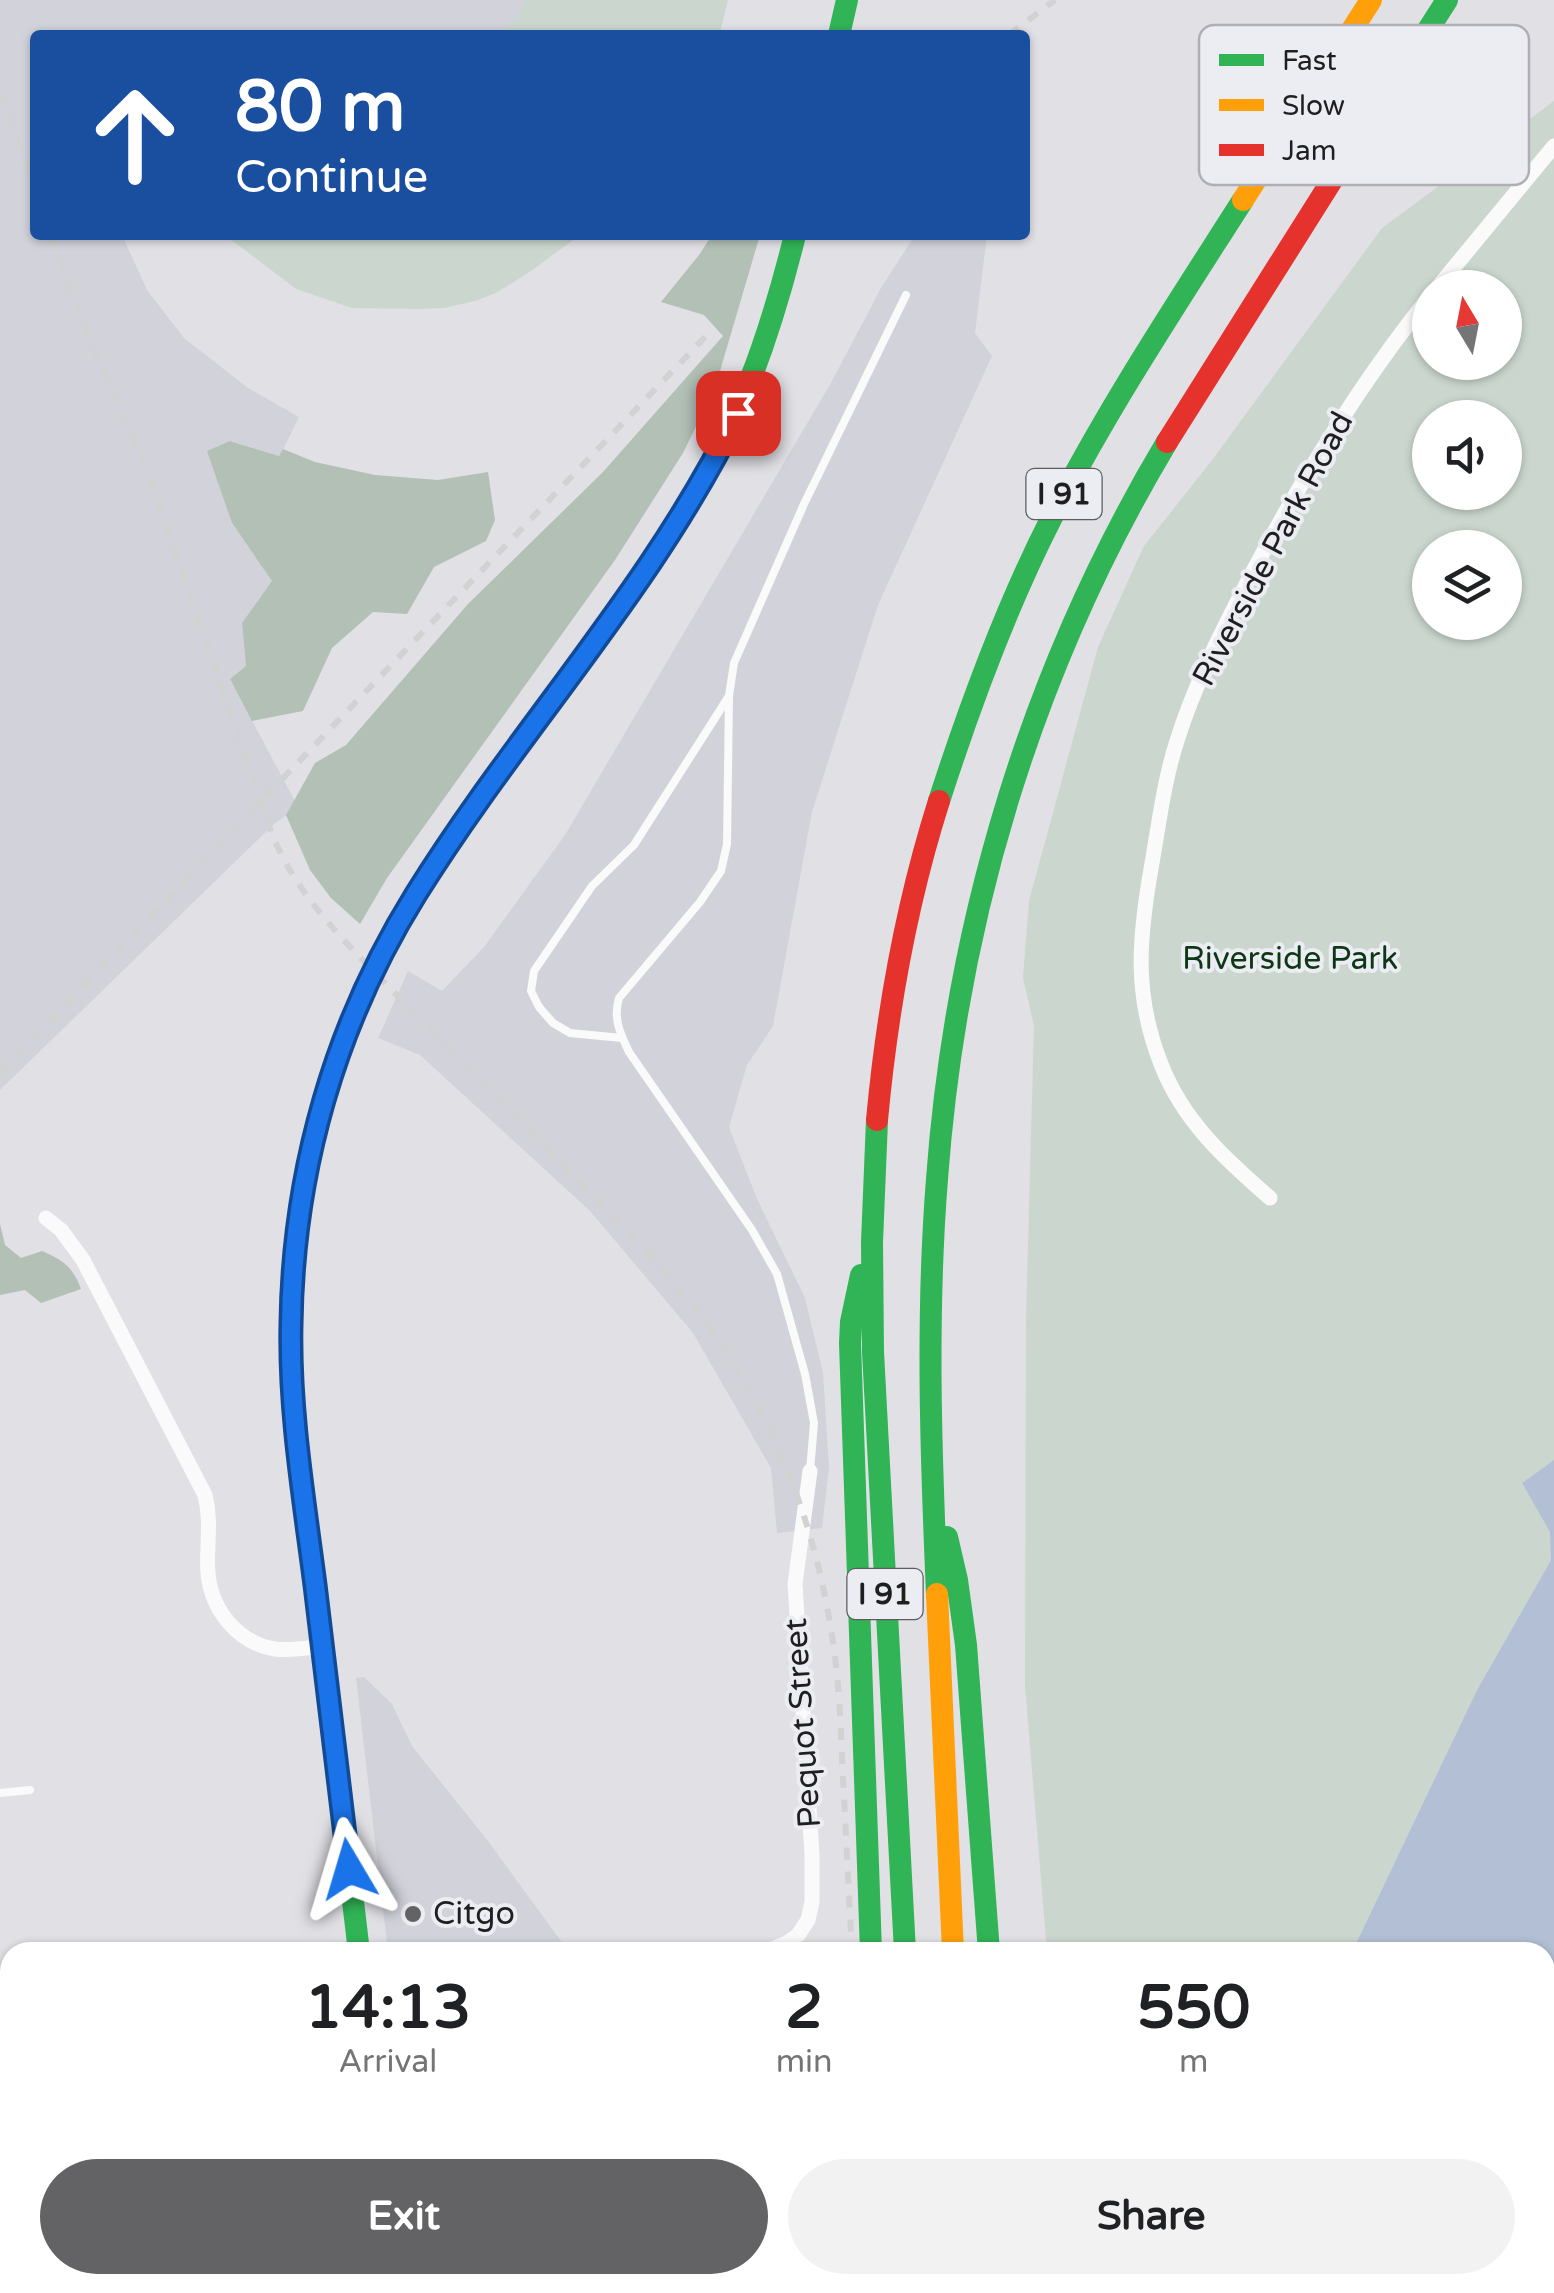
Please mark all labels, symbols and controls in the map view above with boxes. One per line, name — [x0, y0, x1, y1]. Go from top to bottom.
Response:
legend — [1199, 25, 1529, 185]
text: Fast — [1282, 44, 1337, 78]
text: 80 m — [235, 66, 405, 150]
icon: ahead — [70, 70, 200, 200]
text: Slow — [1282, 89, 1345, 123]
text: Jam — [1282, 134, 1337, 168]
text: Continue — [235, 151, 428, 205]
north arrow — [1412, 270, 1522, 380]
map controls — [1412, 270, 1522, 640]
pin — [696, 371, 781, 456]
icon: arrive — [711, 386, 766, 441]
button: sound — [1412, 400, 1522, 510]
street label: Riverside Park Road — [1185, 405, 1361, 693]
road number: I 91 — [1026, 469, 1102, 519]
button: layers — [1412, 530, 1522, 640]
park label: Riverside Park — [1182, 940, 1398, 978]
road number: I 91 — [848, 1569, 922, 1619]
street label: Pequot Street — [777, 1617, 829, 1829]
position arrow — [297, 1817, 401, 1921]
place label: Citgo — [433, 1895, 515, 1933]
marker: Citgo — [402, 1903, 424, 1925]
text: 14:13 — [305, 1972, 471, 2044]
text: 2 — [785, 1972, 823, 2044]
text: 550 — [1137, 1972, 1250, 2044]
text: Arrival — [338, 2043, 437, 2081]
text: min — [776, 2043, 833, 2081]
text: m — [1179, 2043, 1208, 2081]
button: Exit — [40, 2159, 768, 2274]
button: Share — [788, 2159, 1515, 2274]

